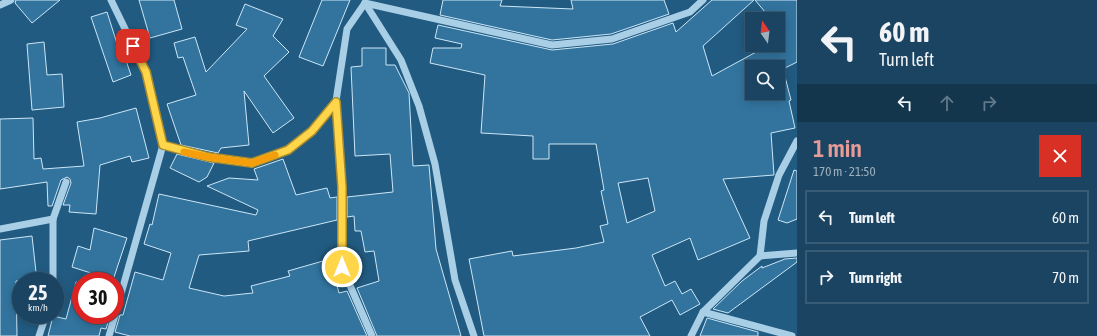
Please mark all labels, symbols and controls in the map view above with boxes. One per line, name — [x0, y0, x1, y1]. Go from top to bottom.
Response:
north arrow — [745, 12, 785, 52]
map controls — [745, 12, 785, 100]
icon: left — [813, 16, 865, 68]
text: 60 m — [879, 16, 929, 48]
pin — [116, 29, 150, 63]
icon: arrive — [122, 35, 144, 57]
text: Turn left — [879, 49, 934, 70]
button: search — [745, 60, 785, 100]
icon: left — [894, 92, 916, 114]
icon: ahead — [936, 92, 958, 114]
icon: right — [978, 92, 1000, 114]
text: 1 min — [813, 135, 862, 162]
button: close — [1039, 135, 1081, 177]
text: 170 m · 21:50 — [813, 164, 876, 179]
icon: left — [815, 206, 837, 228]
text: Turn left — [849, 209, 895, 226]
text: 60 m — [1052, 209, 1079, 226]
position arrow — [321, 246, 363, 288]
icon: right — [815, 266, 837, 288]
text: Turn right — [849, 269, 902, 286]
text: 70 m — [1052, 269, 1079, 286]
speed limit sign: 30 — [72, 272, 124, 324]
text: 25 — [29, 281, 47, 304]
text: km/h — [28, 302, 48, 313]

